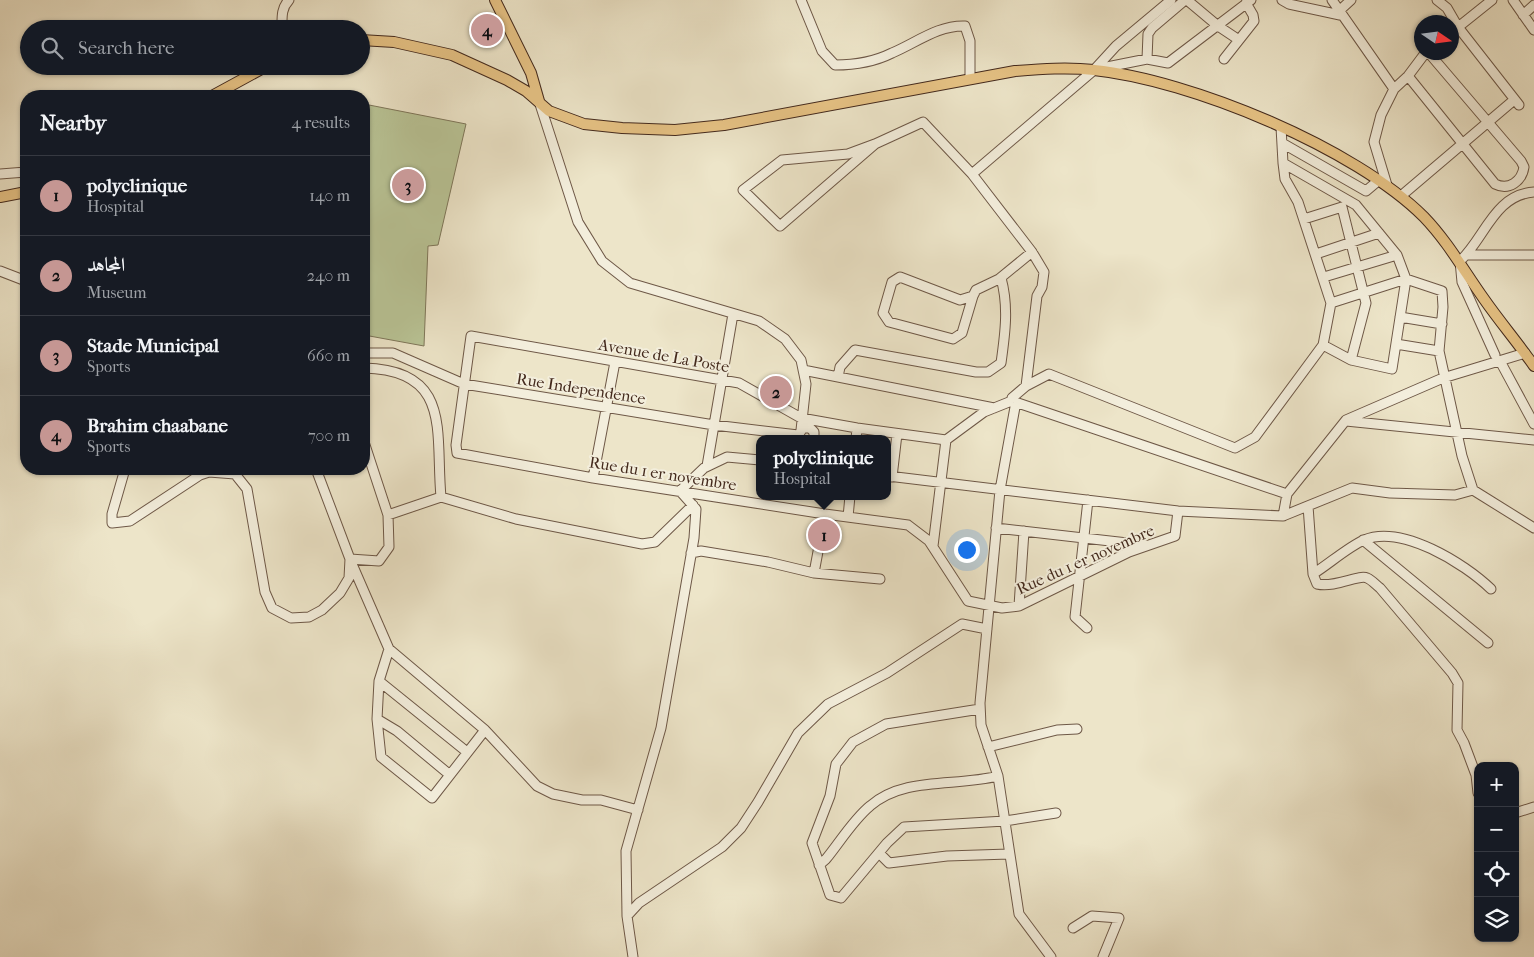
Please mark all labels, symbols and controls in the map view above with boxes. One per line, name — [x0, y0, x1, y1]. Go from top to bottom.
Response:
pin: 4 — [471, 11, 503, 49]
north arrow — [1414, 15, 1459, 60]
search box — [20, 20, 370, 75]
icon: search — [38, 34, 66, 62]
text: Search here — [78, 37, 174, 59]
text: Nearby — [40, 111, 106, 135]
text: 4 results — [292, 113, 350, 132]
pin: 3 — [392, 166, 424, 204]
text: polyclinique — [87, 175, 187, 197]
text: 1 — [53, 186, 59, 205]
text: 140 m — [309, 186, 350, 205]
text: Hospital — [87, 197, 144, 216]
text: المجاهد — [87, 254, 125, 276]
text: 2 — [52, 266, 60, 285]
text: 240 m — [307, 266, 350, 285]
text: Museum — [87, 283, 147, 302]
street label: Avenue de La Poste — [596, 334, 731, 376]
text: Stade Municipal — [87, 335, 219, 357]
text: 3 — [53, 346, 59, 365]
text: 660 m — [307, 346, 350, 365]
text: Sports — [87, 357, 130, 376]
street label: Rue Independence — [515, 369, 647, 408]
pin: 2 — [760, 373, 792, 411]
text: Brahim chaabane — [87, 415, 228, 437]
text: 4 — [51, 426, 61, 445]
text: 700 m — [308, 426, 350, 445]
popup — [756, 435, 891, 500]
text: Sports — [87, 437, 130, 456]
text: polyclinique — [773, 447, 874, 469]
street label: Rue du 1 er novembre — [588, 452, 738, 495]
text: Hospital — [773, 469, 831, 488]
pin: 1 — [808, 516, 840, 554]
street label: Rue du 1 er novembre — [1013, 520, 1157, 598]
your location — [954, 537, 980, 563]
map controls — [1474, 762, 1519, 942]
button: + — [1474, 762, 1519, 807]
button: − — [1474, 807, 1519, 852]
button: locate — [1474, 852, 1519, 897]
button: layers — [1474, 897, 1519, 942]

